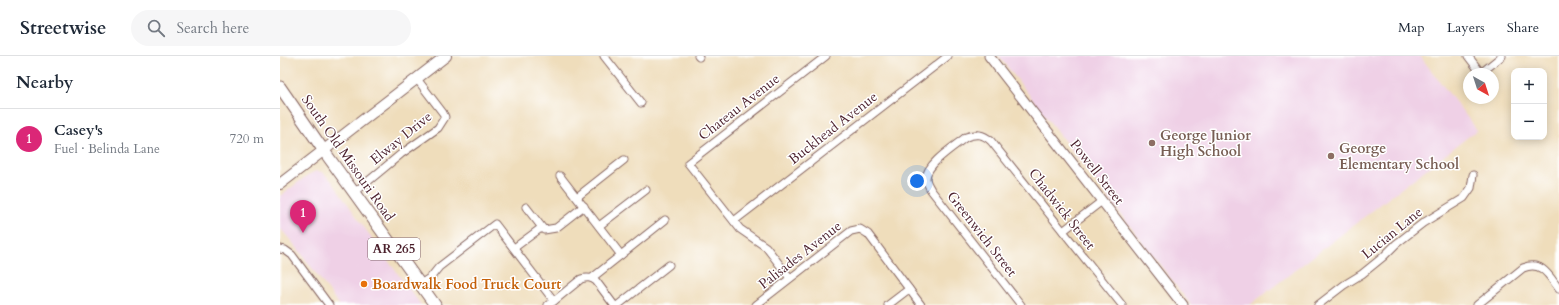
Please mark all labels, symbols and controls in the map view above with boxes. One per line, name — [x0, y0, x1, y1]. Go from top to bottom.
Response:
search box — [131, 10, 411, 46]
text: Streetwise — [20, 15, 107, 41]
icon: search — [145, 17, 167, 39]
text: Search here — [177, 18, 249, 38]
text: Map — [1398, 18, 1425, 37]
text: Layers — [1447, 18, 1485, 37]
text: Share — [1507, 18, 1539, 37]
north arrow — [1463, 68, 1499, 104]
map controls — [1511, 68, 1547, 140]
button: + — [1511, 68, 1547, 104]
street label: Chateau Avenue — [694, 69, 784, 145]
text: Nearby — [16, 71, 73, 94]
street label: Buckhead Avenue — [785, 87, 881, 169]
street label: South Old Missouri Road — [297, 91, 399, 225]
button: − — [1511, 104, 1547, 140]
street label: Elway Drive — [366, 107, 436, 169]
text: Casey's — [54, 120, 103, 140]
place label: George Junior High School — [1160, 126, 1251, 161]
text: 1 — [26, 130, 32, 148]
text: 720 m — [230, 130, 264, 148]
street label: Powell Street — [1066, 135, 1129, 209]
marker: George Junior High School — [1147, 138, 1157, 148]
place label: George Elementary School — [1339, 139, 1459, 174]
text: Fuel · Belinda Lane — [54, 140, 160, 158]
marker: George Elementary School — [1326, 151, 1336, 161]
street label: Chadwick Street — [1024, 164, 1100, 254]
your location — [907, 171, 927, 191]
street label: Greenwich Street — [943, 187, 1022, 281]
pin: 1 — [290, 200, 316, 233]
street label: Lucian Lane — [1358, 203, 1426, 263]
street label: Palisades Avenue — [755, 217, 845, 293]
road number: AR 265 — [368, 238, 420, 260]
place label: Boardwalk Food Truck Court — [372, 275, 561, 294]
marker: Boardwalk Food Truck Court — [359, 279, 369, 289]

